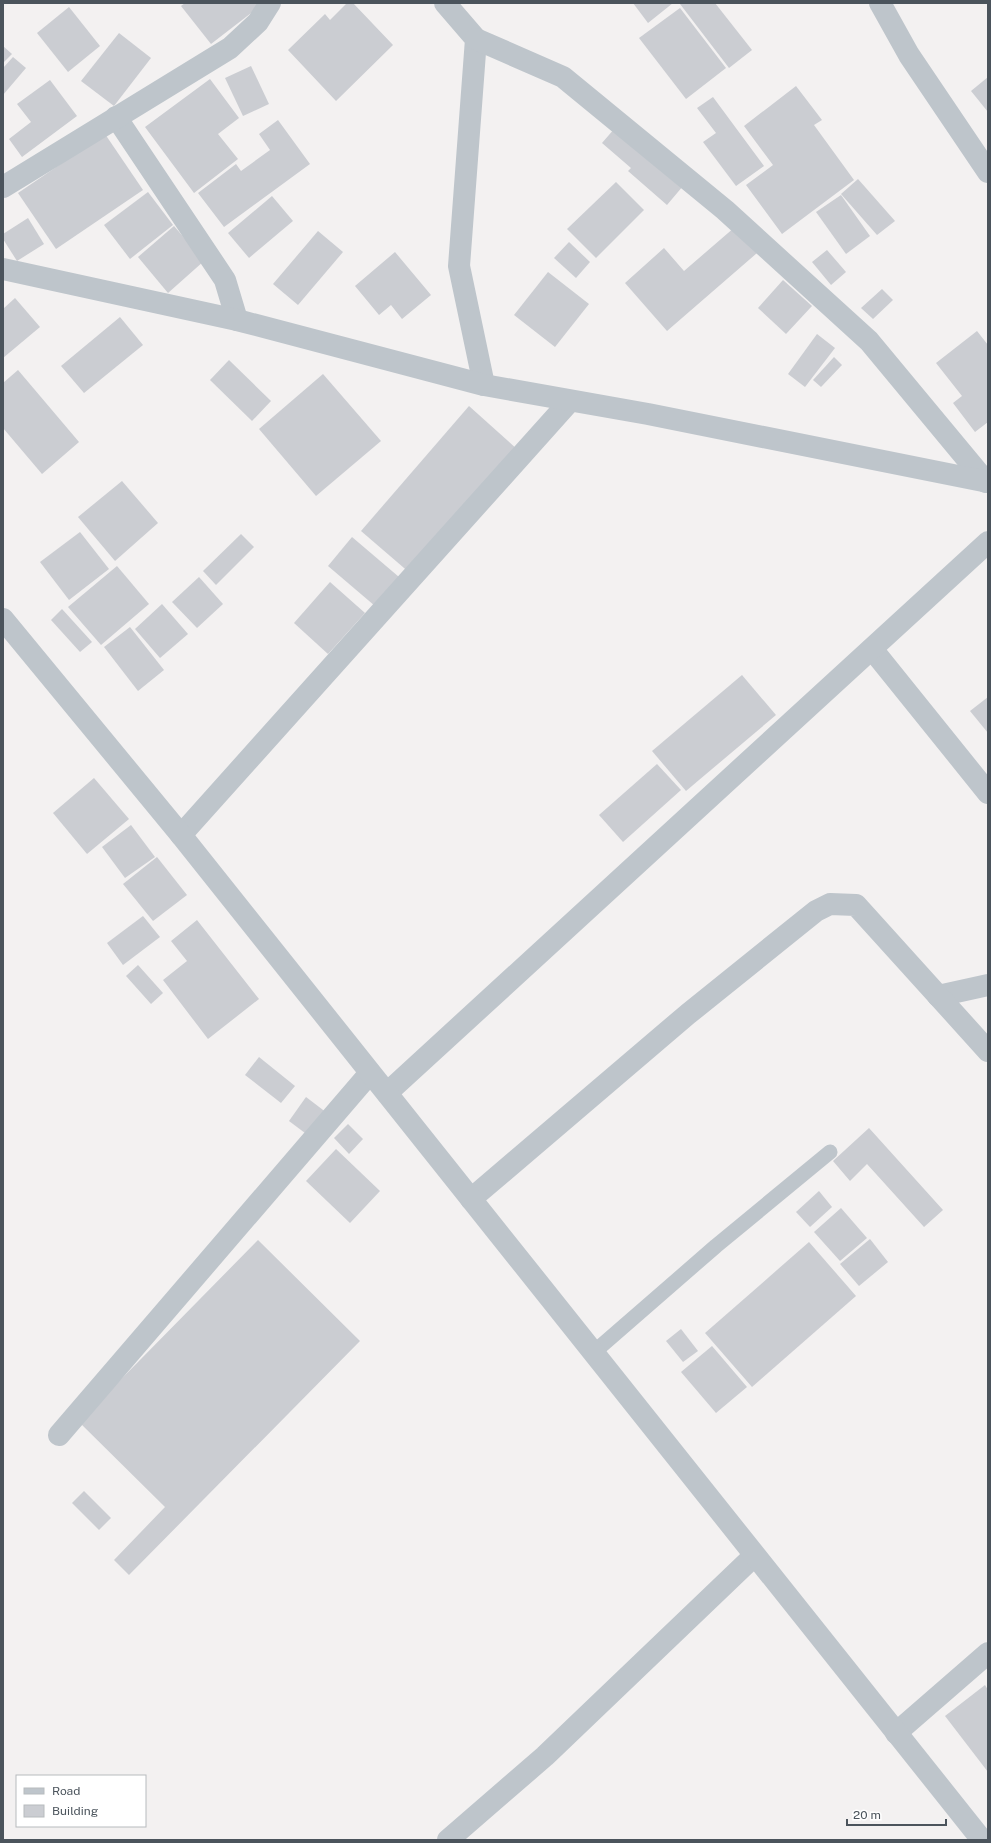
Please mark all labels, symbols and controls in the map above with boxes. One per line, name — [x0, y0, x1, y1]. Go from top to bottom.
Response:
legend — [16, 1775, 146, 1827]
text: Road — [52, 1784, 80, 1798]
scale bar — [847, 1801, 946, 1827]
text: Building — [52, 1804, 98, 1818]
text: 20 m — [853, 1808, 881, 1822]

